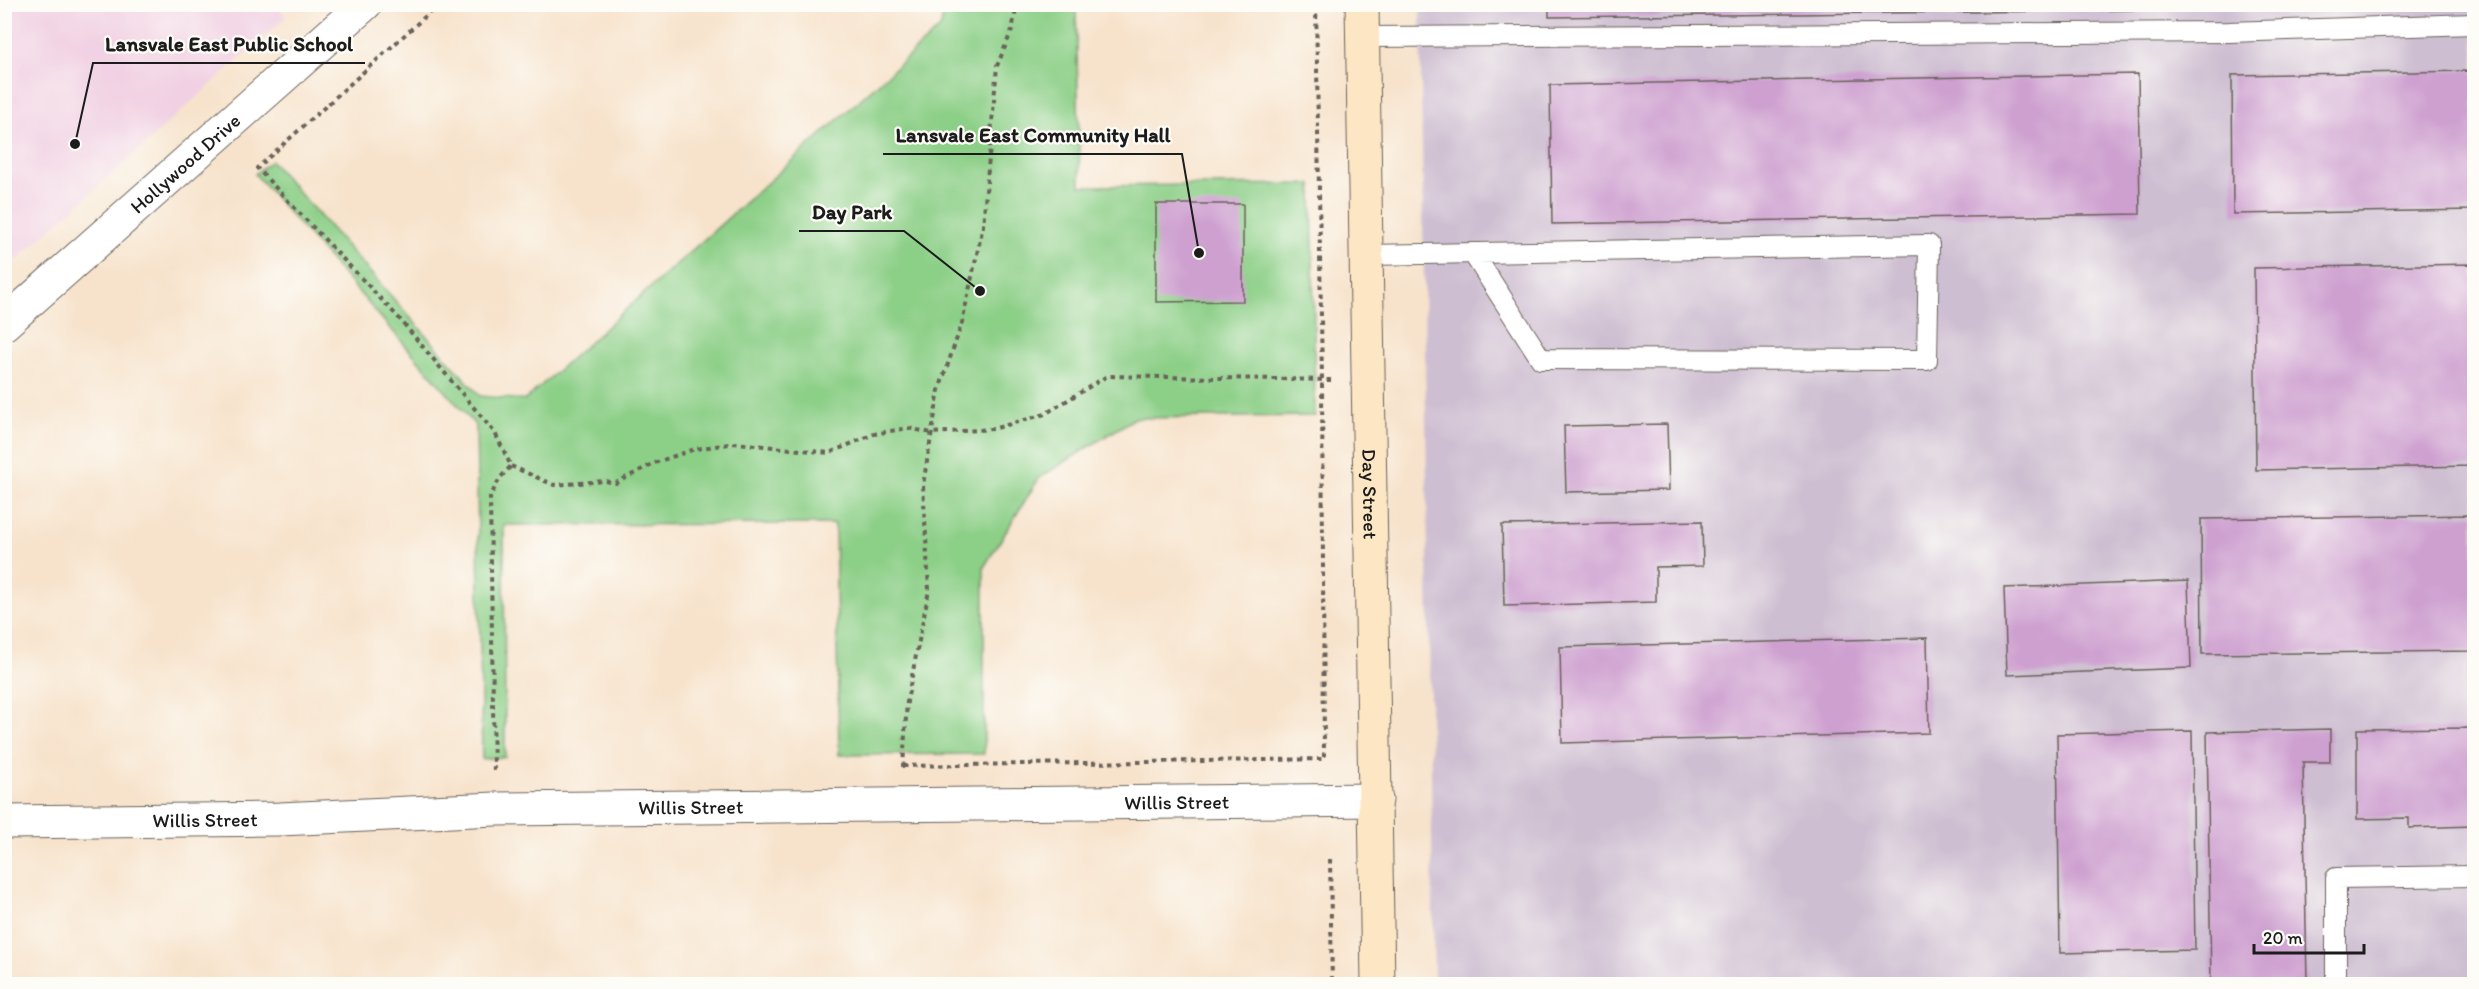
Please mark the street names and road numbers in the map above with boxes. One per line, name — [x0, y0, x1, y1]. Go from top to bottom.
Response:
street label: Hollywood Drive — [125, 108, 245, 219]
street label: Day Street — [1357, 448, 1383, 539]
street label: Willis Street — [1124, 789, 1229, 815]
street label: Willis Street — [638, 794, 743, 820]
street label: Willis Street — [152, 807, 258, 832]

